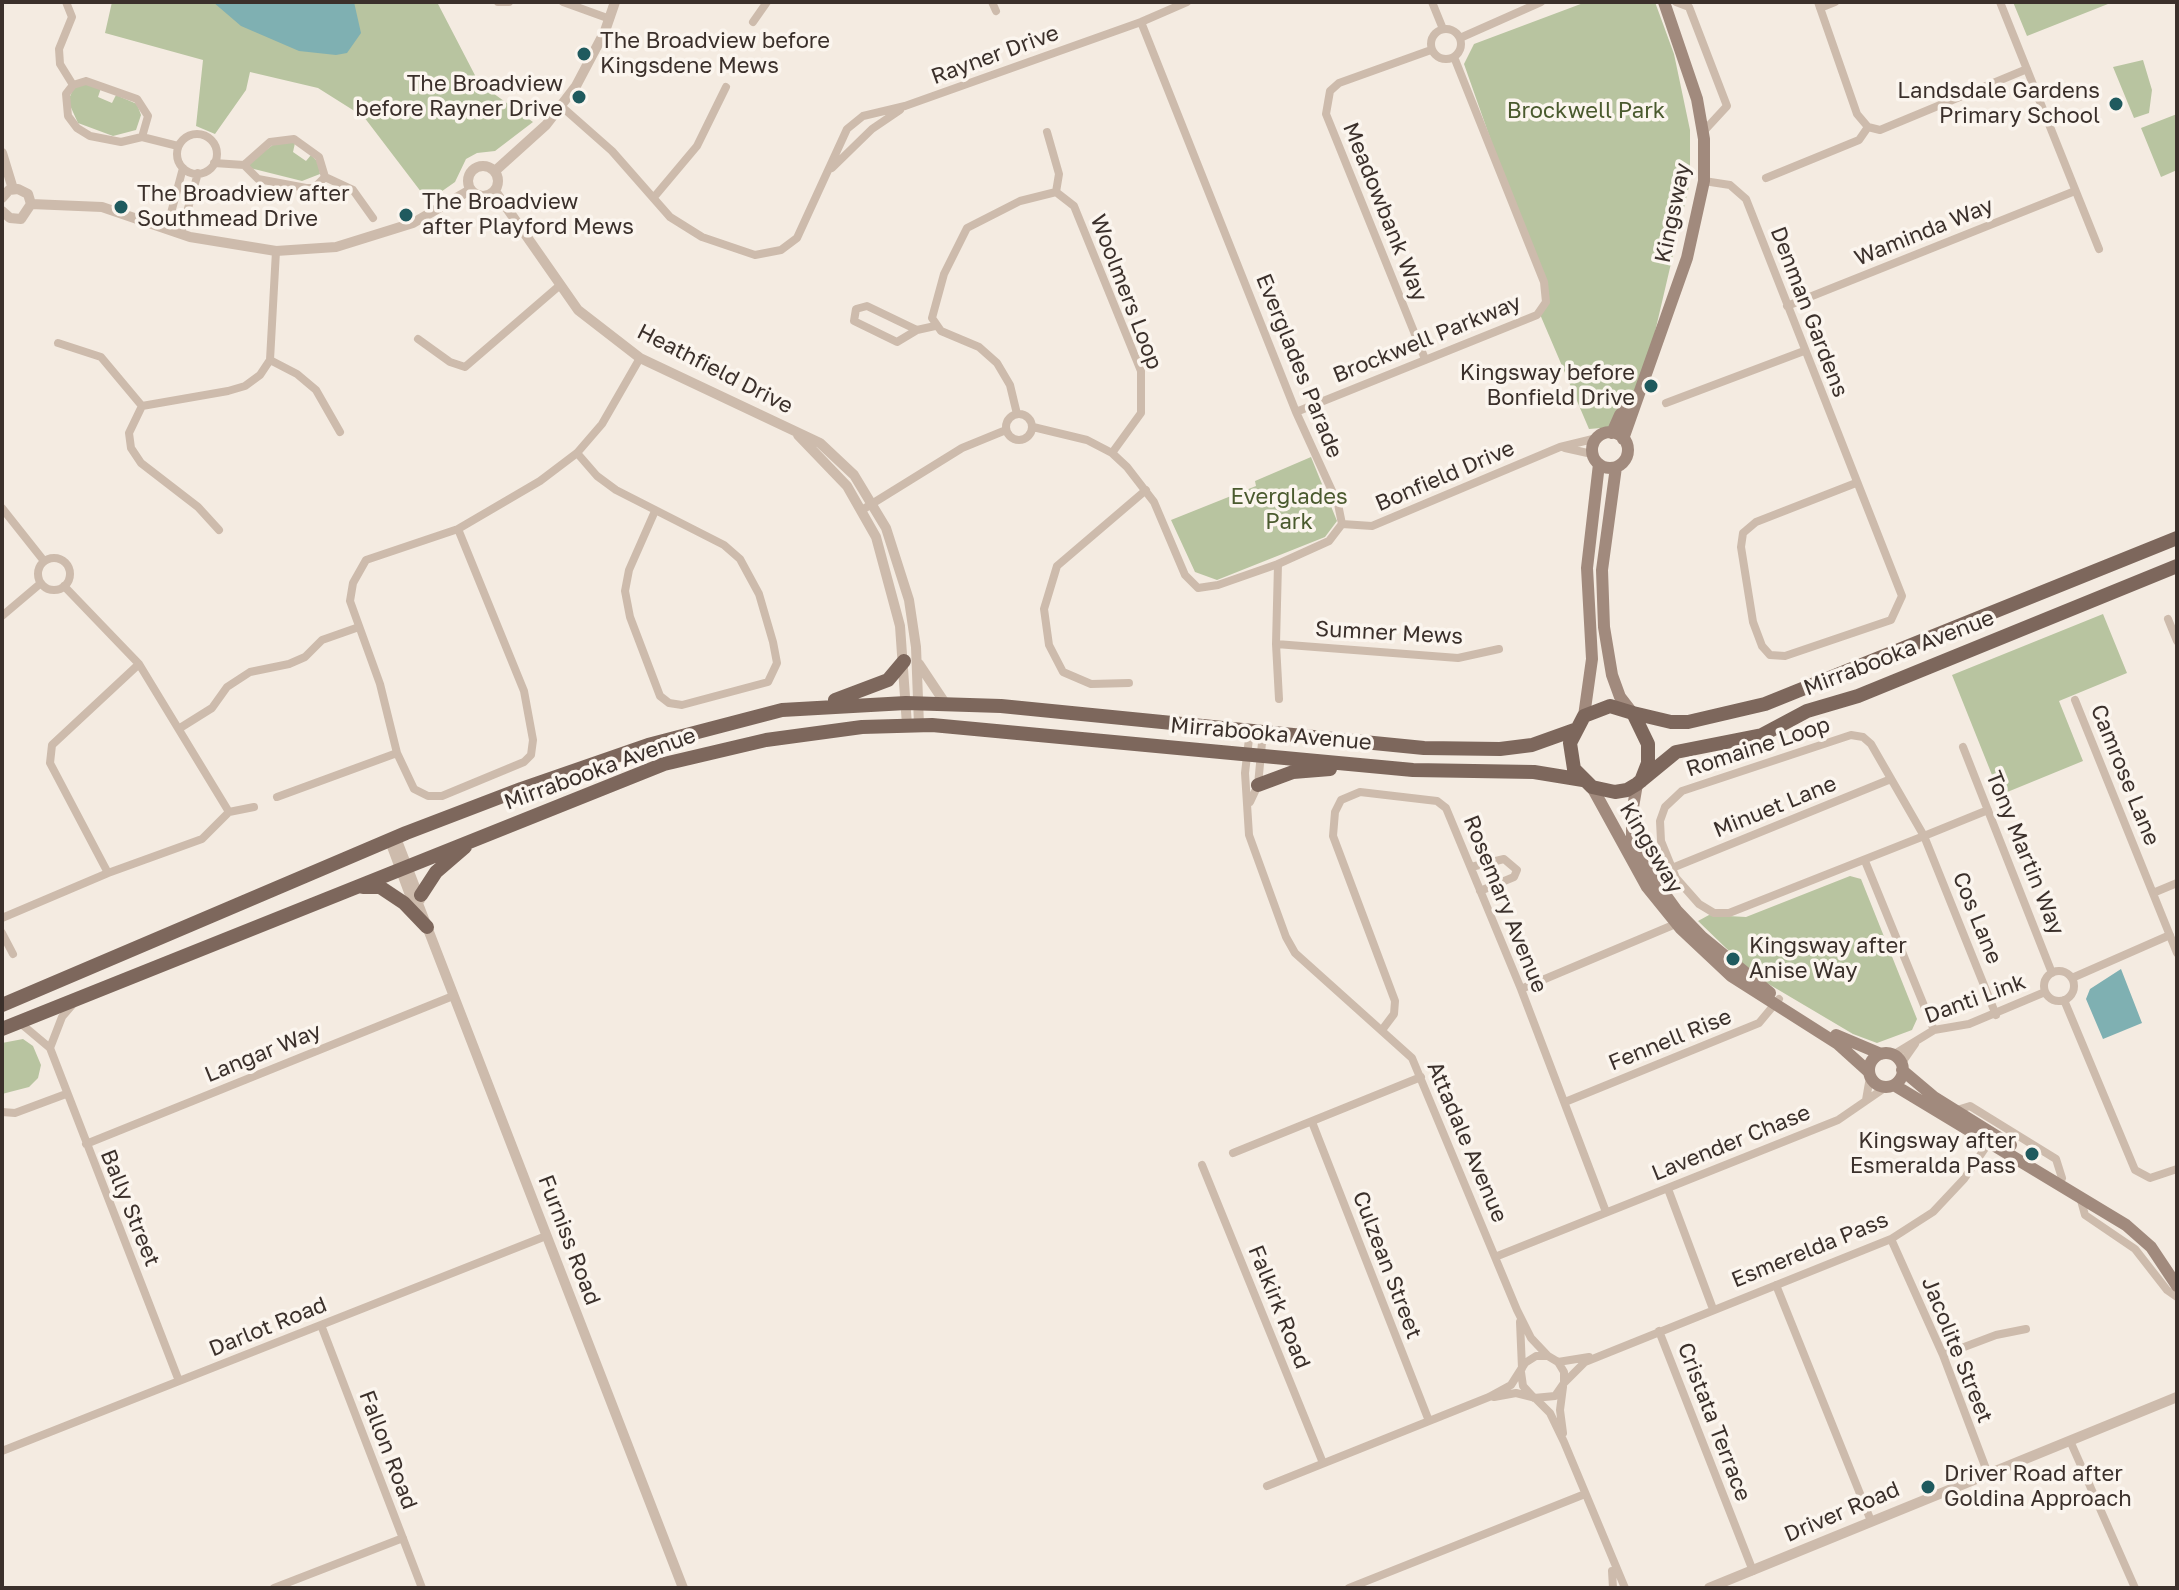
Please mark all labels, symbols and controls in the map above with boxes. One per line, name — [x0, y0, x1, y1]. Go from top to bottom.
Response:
street label: Rayner Drive — [928, 20, 1062, 90]
place label: The Broadview before Kingsdene Mews — [600, 28, 830, 80]
marker: The Broadview before Kingsdene Mews — [575, 45, 593, 63]
place label: The Broadview before Rayner Drive — [355, 71, 563, 122]
place label: Landsdale Gardens Primary School — [1897, 78, 2100, 130]
marker: The Broadview before Rayner Drive — [570, 88, 588, 106]
marker: Landsdale Gardens Primary School — [2107, 95, 2125, 113]
park label: Brockwell Park — [1507, 98, 1665, 124]
street label: Meadowbank Way — [1337, 119, 1433, 305]
street label: Kingsway — [1650, 161, 1696, 265]
place label: The Broadview after Southmead Drive — [137, 181, 350, 232]
place label: The Broadview after Playford Mews — [422, 189, 634, 240]
street label: Waminda Way — [1851, 192, 1997, 272]
marker: The Broadview after Southmead Drive — [112, 198, 130, 216]
marker: The Broadview after Playford Mews — [397, 206, 415, 224]
street label: Woolmers Loop — [1084, 211, 1168, 373]
street label: Denman Gardens — [1764, 223, 1854, 401]
street label: Everglades Parade — [1250, 270, 1348, 462]
street label: Brockwell Parkway — [1329, 289, 1525, 389]
street label: Heathfield Drive — [633, 318, 797, 420]
place label: Kingsway before Bonfield Drive — [1460, 360, 1635, 412]
marker: Kingsway before Bonfield Drive — [1642, 377, 1660, 395]
street label: Bonfield Drive — [1371, 435, 1519, 517]
park label: Everglades Park — [1230, 484, 1348, 536]
street label: Mirrabooka Avenue — [1800, 604, 1998, 702]
street label: Sumner Mews — [1314, 616, 1464, 650]
street label: Camrose Lane — [2085, 701, 2165, 849]
street label: Romaine Loop — [1683, 711, 1833, 783]
street label: Mirrabooka Avenue — [1169, 712, 1373, 756]
street label: Mirrabooka Avenue — [501, 722, 699, 816]
street label: Tony Martin Way — [1980, 767, 2070, 939]
street label: Minuet Lane — [1710, 770, 1840, 844]
street label: Kingsway — [1614, 798, 1688, 898]
street label: Rosemary Avenue — [1457, 811, 1553, 997]
street label: Cos Lane — [1947, 868, 2007, 968]
place label: Kingsway after Anise Way — [1749, 933, 1907, 984]
marker: Kingsway after Anise Way — [1724, 950, 1742, 968]
street label: Danti Link — [1921, 969, 2029, 1029]
street label: Fennell Rise — [1605, 1003, 1735, 1077]
street label: Langar Way — [201, 1018, 325, 1088]
street label: Attadale Avenue — [1421, 1058, 1513, 1226]
street label: Lavender Chase — [1648, 1099, 1814, 1187]
place label: Kingsway after Esmeralda Pass — [1850, 1128, 2016, 1180]
marker: Kingsway after Esmeralda Pass — [2023, 1145, 2041, 1163]
street label: Bally Street — [95, 1146, 165, 1270]
street label: Furniss Road — [532, 1171, 606, 1309]
street label: Culzean Street — [1347, 1187, 1427, 1343]
street label: Esmerelda Pass — [1728, 1207, 1892, 1293]
street label: Falkirk Road — [1242, 1241, 1316, 1373]
street label: Jacolite Street — [1916, 1273, 1998, 1427]
street label: Darlot Road — [205, 1291, 331, 1363]
street label: Cristata Terrace — [1672, 1339, 1756, 1505]
street label: Fallon Road — [353, 1387, 423, 1513]
place label: Driver Road after Goldina Approach — [1944, 1461, 2132, 1512]
street label: Driver Road — [1780, 1476, 1904, 1548]
marker: Driver Road after Goldina Approach — [1919, 1478, 1937, 1496]

